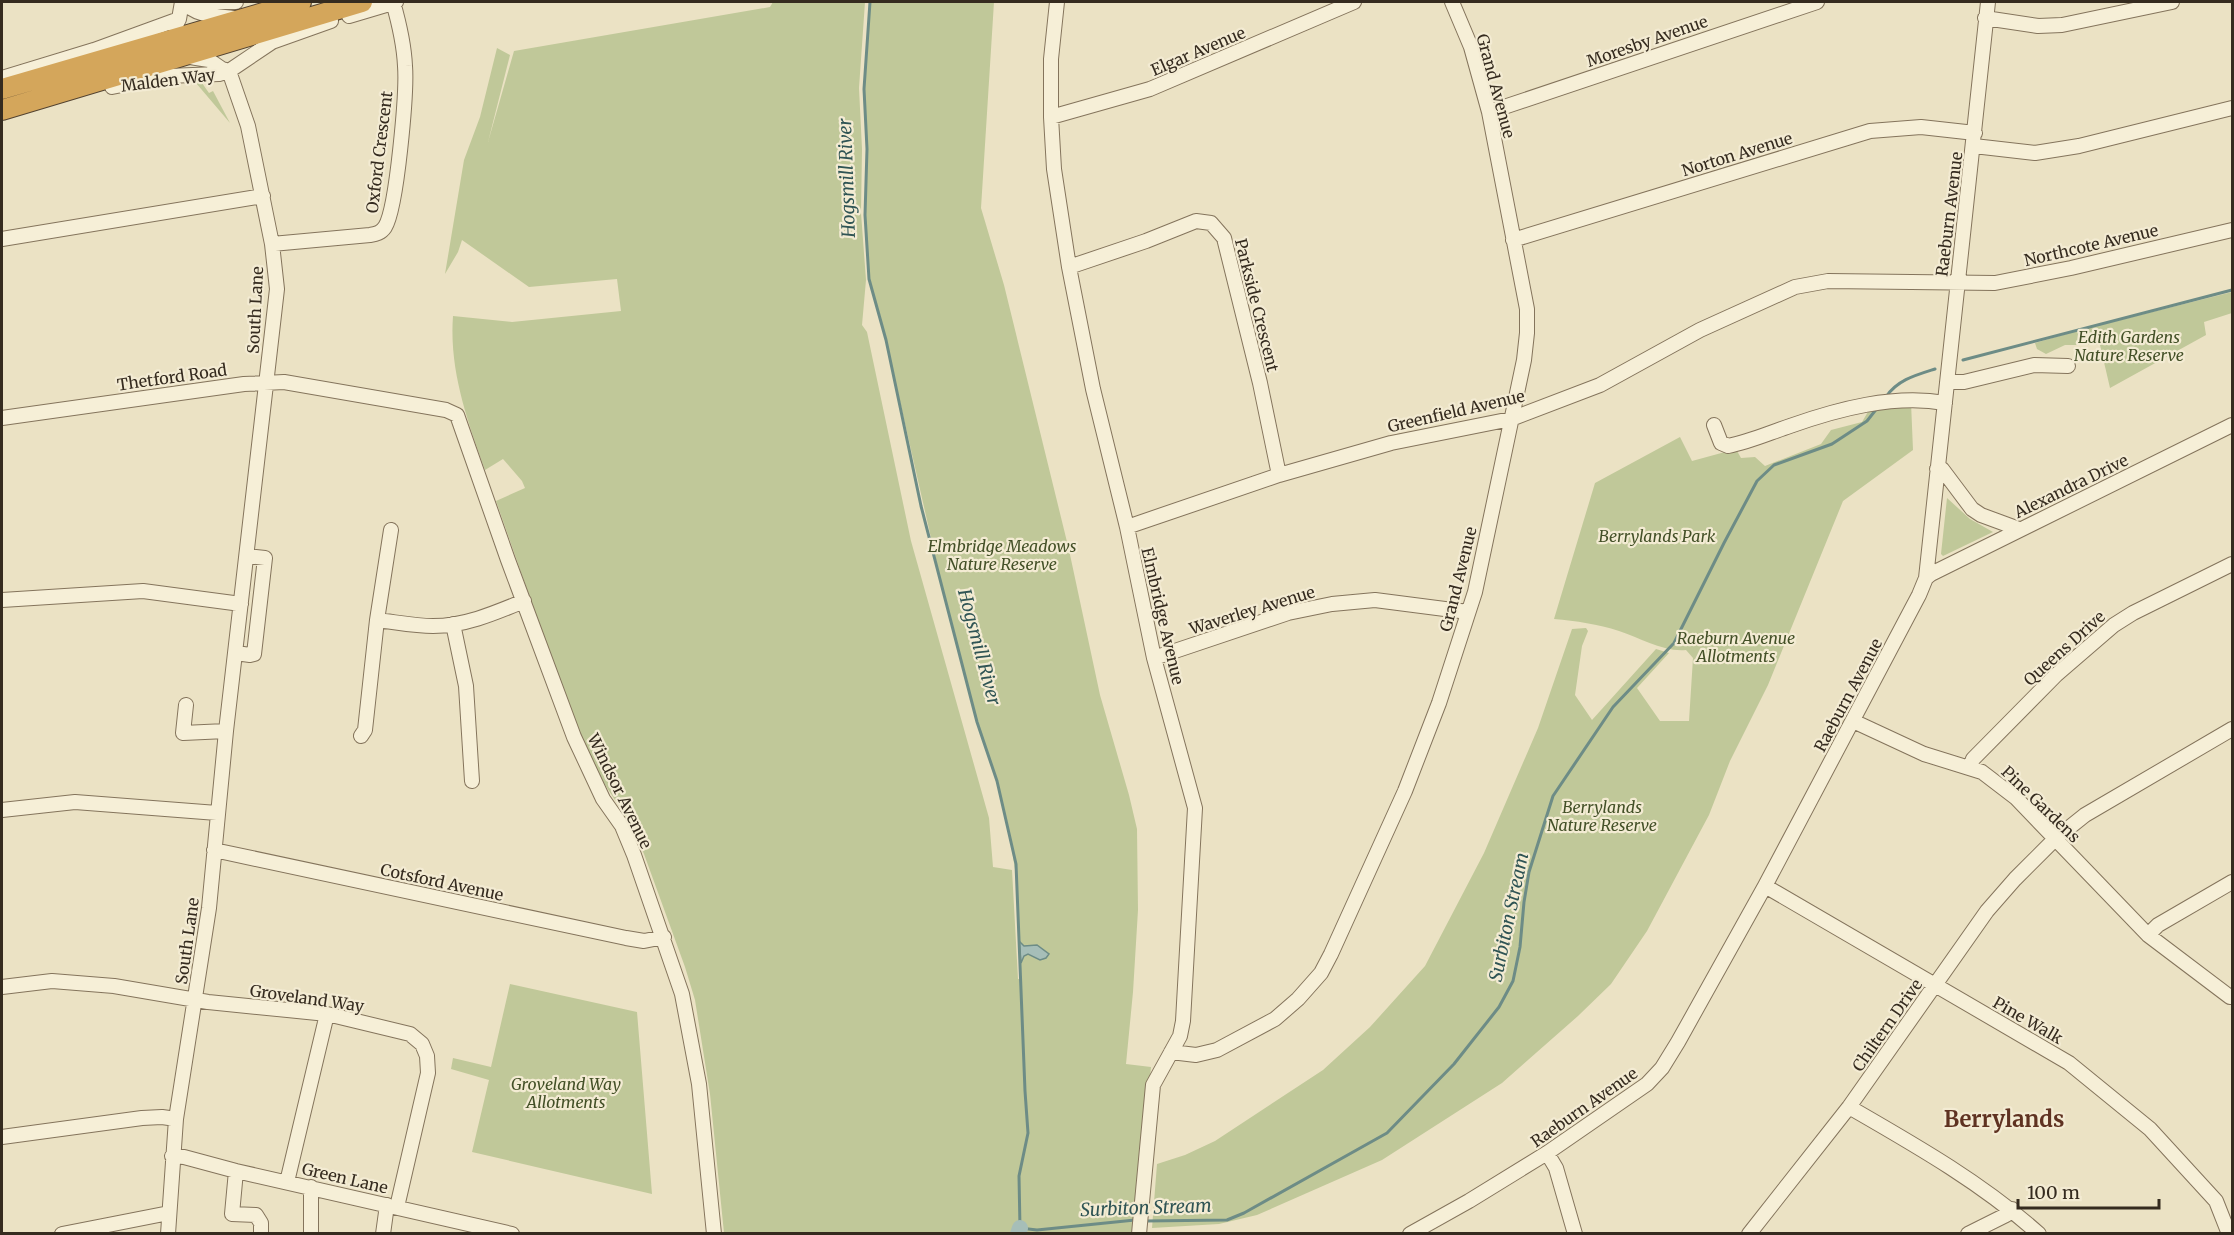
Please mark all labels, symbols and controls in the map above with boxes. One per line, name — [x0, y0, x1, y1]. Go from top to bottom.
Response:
street label: Moresby Avenue — [1584, 11, 1710, 71]
street label: Elgar Avenue — [1148, 22, 1248, 80]
street label: Grand Avenue — [1472, 32, 1520, 140]
street label: Malden Way — [120, 64, 217, 96]
street label: Oxford Crescent — [362, 89, 397, 214]
water label: Hogsmill River — [833, 117, 860, 239]
street label: Norton Avenue — [1679, 128, 1795, 180]
street label: Raeburn Avenue — [1931, 151, 1967, 277]
street label: Northcote Avenue — [2022, 220, 2160, 270]
street label: Parkside Crescent — [1231, 236, 1283, 374]
street label: South Lane — [243, 266, 267, 354]
park label: Edith Gardens Nature Reserve — [2074, 327, 2184, 365]
street label: Thetford Road — [116, 359, 229, 395]
street label: Greenfield Avenue — [1386, 386, 1526, 436]
street label: Alexandra Drive — [2010, 450, 2131, 523]
street label: Grand Avenue — [1435, 525, 1481, 633]
park label: Berrylands Park — [1599, 526, 1716, 546]
park label: Elmbridge Meadows Nature Reserve — [928, 536, 1077, 574]
street label: Elmbridge Avenue — [1137, 545, 1189, 687]
street label: Waverley Avenue — [1186, 581, 1317, 639]
water label: Hogsmill River — [953, 585, 1006, 708]
street label: Queens Drive — [2019, 606, 2109, 690]
park label: Raeburn Avenue Allotments — [1677, 628, 1795, 666]
street label: Raeburn Avenue — [1810, 635, 1886, 755]
street label: Windsor Avenue — [583, 729, 657, 852]
street label: Pine Gardens — [1998, 762, 2085, 847]
park label: Berrylands Nature Reserve — [1547, 797, 1657, 835]
water label: Surbiton Stream — [1484, 850, 1533, 984]
street label: Cotsford Avenue — [379, 859, 505, 905]
street label: South Lane — [171, 896, 203, 986]
street label: Chiltern Drive — [1848, 975, 1926, 1075]
street label: Groveland Way — [249, 980, 366, 1016]
street label: Pine Walk — [1990, 992, 2067, 1048]
street label: Raeburn Avenue — [1527, 1063, 1641, 1151]
park label: Groveland Way Allotments — [511, 1074, 621, 1112]
district label: Berrylands — [1944, 1105, 2064, 1133]
street label: Green Lane — [300, 1158, 390, 1198]
scale bar — [2018, 1172, 2159, 1210]
text: 100 m — [2027, 1181, 2080, 1204]
water label: Surbiton Stream — [1080, 1194, 1212, 1221]

